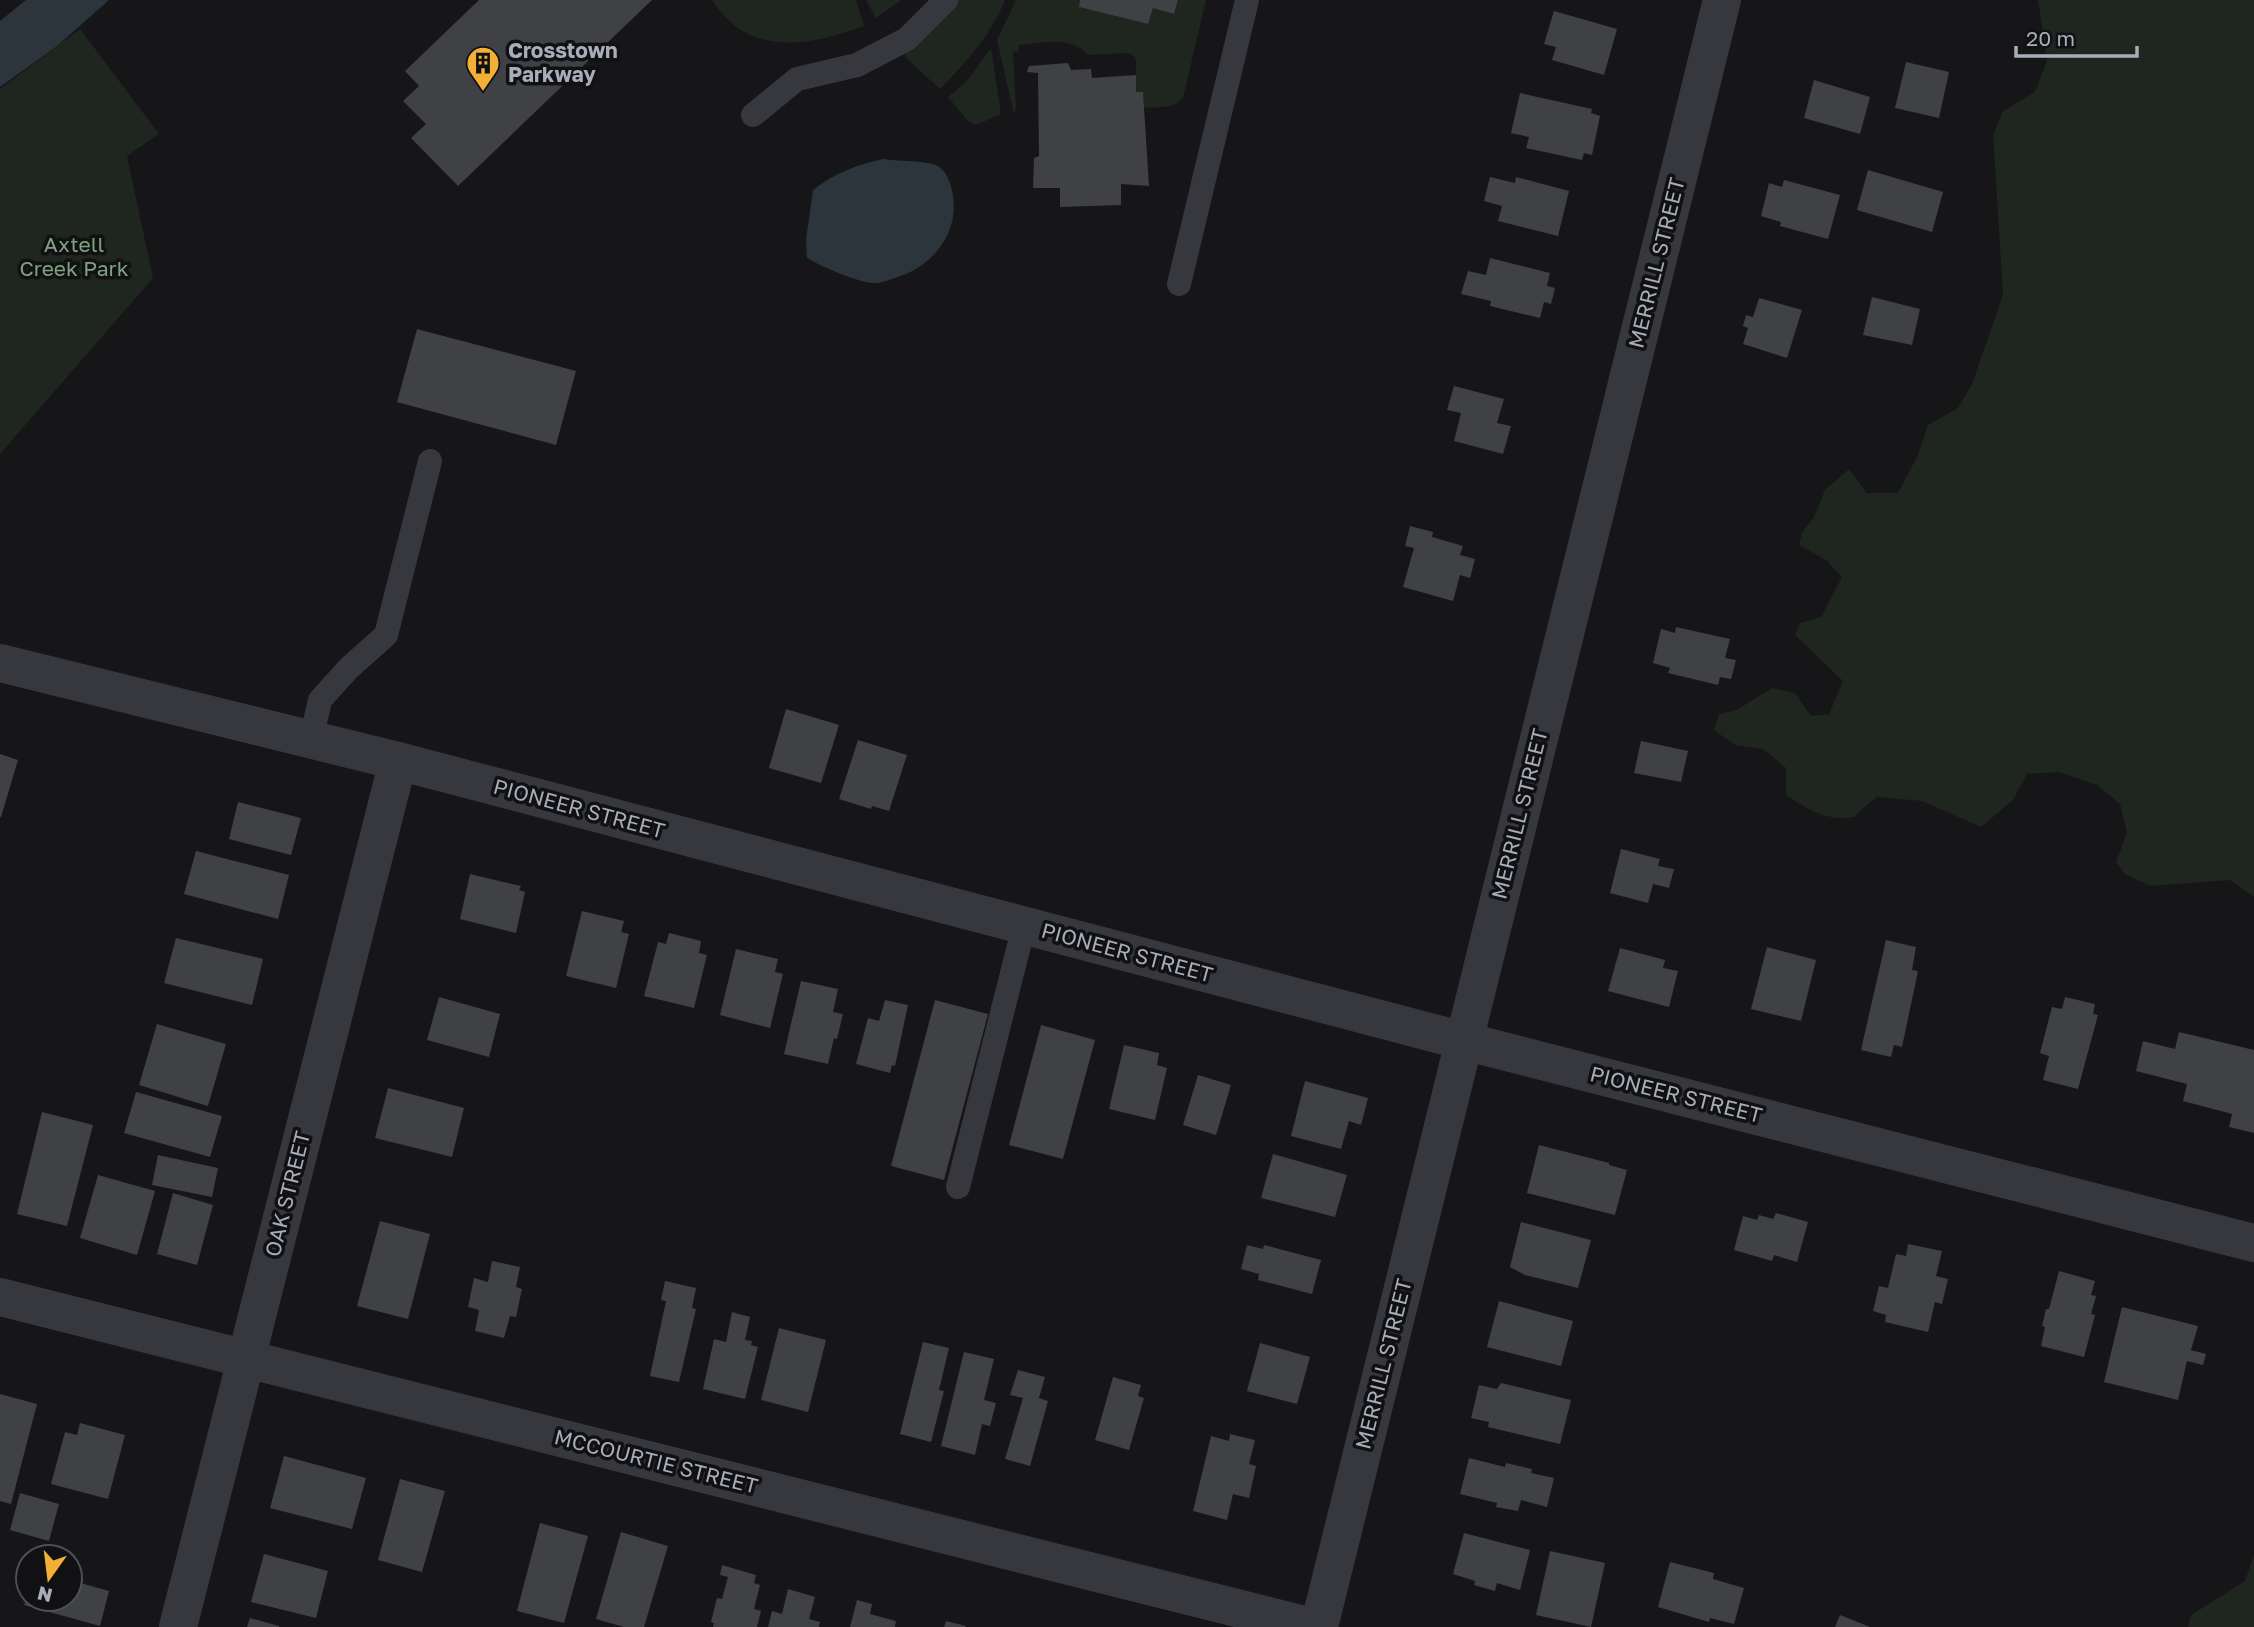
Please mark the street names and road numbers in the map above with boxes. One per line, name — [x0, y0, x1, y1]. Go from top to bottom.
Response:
street label: MERRILL STREET — [1622, 175, 1690, 351]
street label: MERRILL STREET — [1485, 726, 1553, 902]
street label: PIONEER STREET — [491, 773, 668, 843]
street label: PIONEER STREET — [1039, 917, 1216, 987]
street label: PIONEER STREET — [1588, 1060, 1765, 1128]
street label: OAK STREET — [259, 1128, 315, 1259]
street label: MERRILL STREET — [1349, 1276, 1417, 1452]
street label: MCCOURTIE STREET — [552, 1423, 761, 1499]

